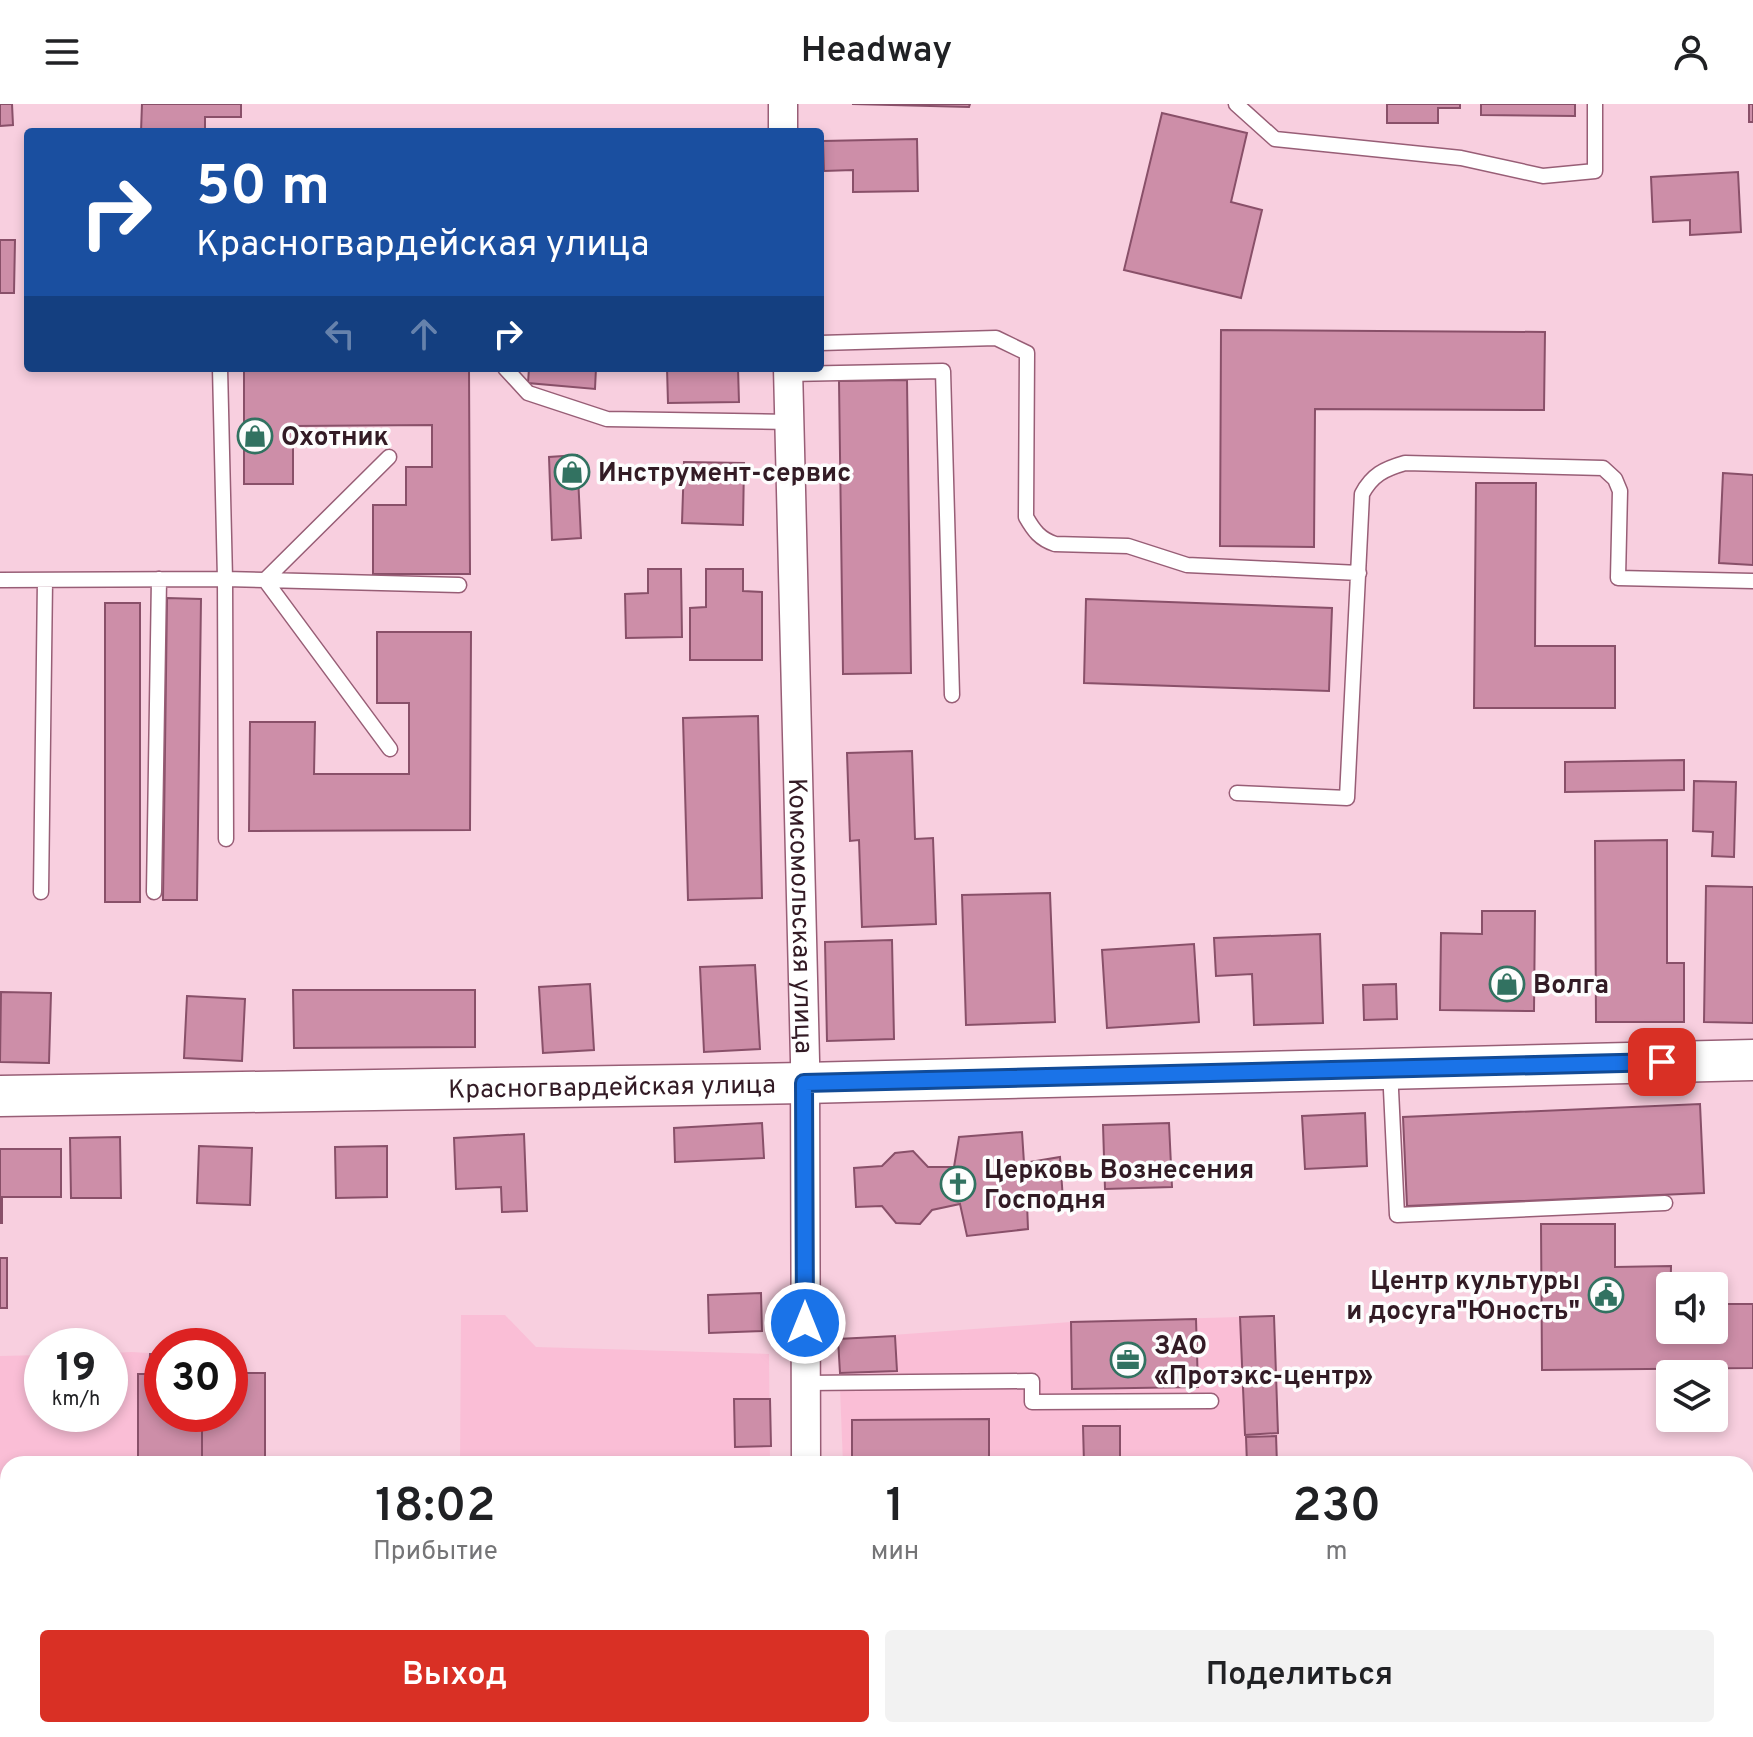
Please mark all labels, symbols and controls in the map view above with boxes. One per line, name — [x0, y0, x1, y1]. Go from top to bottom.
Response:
text: Headway — [801, 29, 952, 75]
icon: menu — [40, 30, 84, 74]
icon: person — [1669, 30, 1713, 74]
text: 50 m — [196, 154, 330, 224]
icon: right — [64, 160, 168, 264]
text: Красногвардейская улица — [196, 223, 650, 269]
icon: left — [318, 312, 362, 356]
icon: ahead — [402, 312, 446, 356]
icon: right — [486, 312, 530, 356]
shop icon: Охотник — [236, 417, 274, 455]
place label: Охотник — [281, 422, 389, 455]
shop icon: Инструмент-сервис — [553, 453, 591, 491]
place label: Инструмент-сервис — [598, 458, 851, 491]
street label: Комсомольская улица — [779, 778, 819, 1054]
shop icon: Волга — [1488, 965, 1526, 1003]
place label: Волга — [1533, 970, 1609, 1003]
pin — [1628, 1028, 1696, 1096]
icon: arrive — [1640, 1040, 1684, 1084]
street label: Красногвардейская улица — [448, 1069, 776, 1108]
place label: Церковь Вознесения Господня — [984, 1155, 1254, 1218]
church icon: Церковь Вознесения Господня — [939, 1165, 977, 1203]
place label: Центр культуры и досуга"Юность" — [1346, 1266, 1580, 1329]
map controls — [1656, 1272, 1728, 1432]
button: sound — [1656, 1272, 1728, 1344]
public building icon: Центр культуры и досуга"Юность" — [1587, 1276, 1625, 1314]
position arrow — [763, 1281, 847, 1365]
speed limit sign: 30 — [144, 1328, 248, 1432]
place label: ЗАО «Протэкс-центр» — [1154, 1331, 1373, 1394]
office icon: ЗАО «Протэкс-центр» — [1109, 1341, 1147, 1379]
text: 19 — [56, 1345, 96, 1395]
button: layers — [1656, 1360, 1728, 1432]
text: km/h — [52, 1387, 100, 1413]
text: 18:02 — [375, 1478, 496, 1538]
text: 1 — [886, 1478, 904, 1538]
text: 230 — [1292, 1478, 1381, 1538]
text: Прибытие — [373, 1536, 498, 1569]
text: мин — [871, 1536, 919, 1569]
text: m — [1326, 1536, 1348, 1569]
button: Выход — [40, 1630, 869, 1722]
button: Поделиться — [885, 1630, 1714, 1722]

